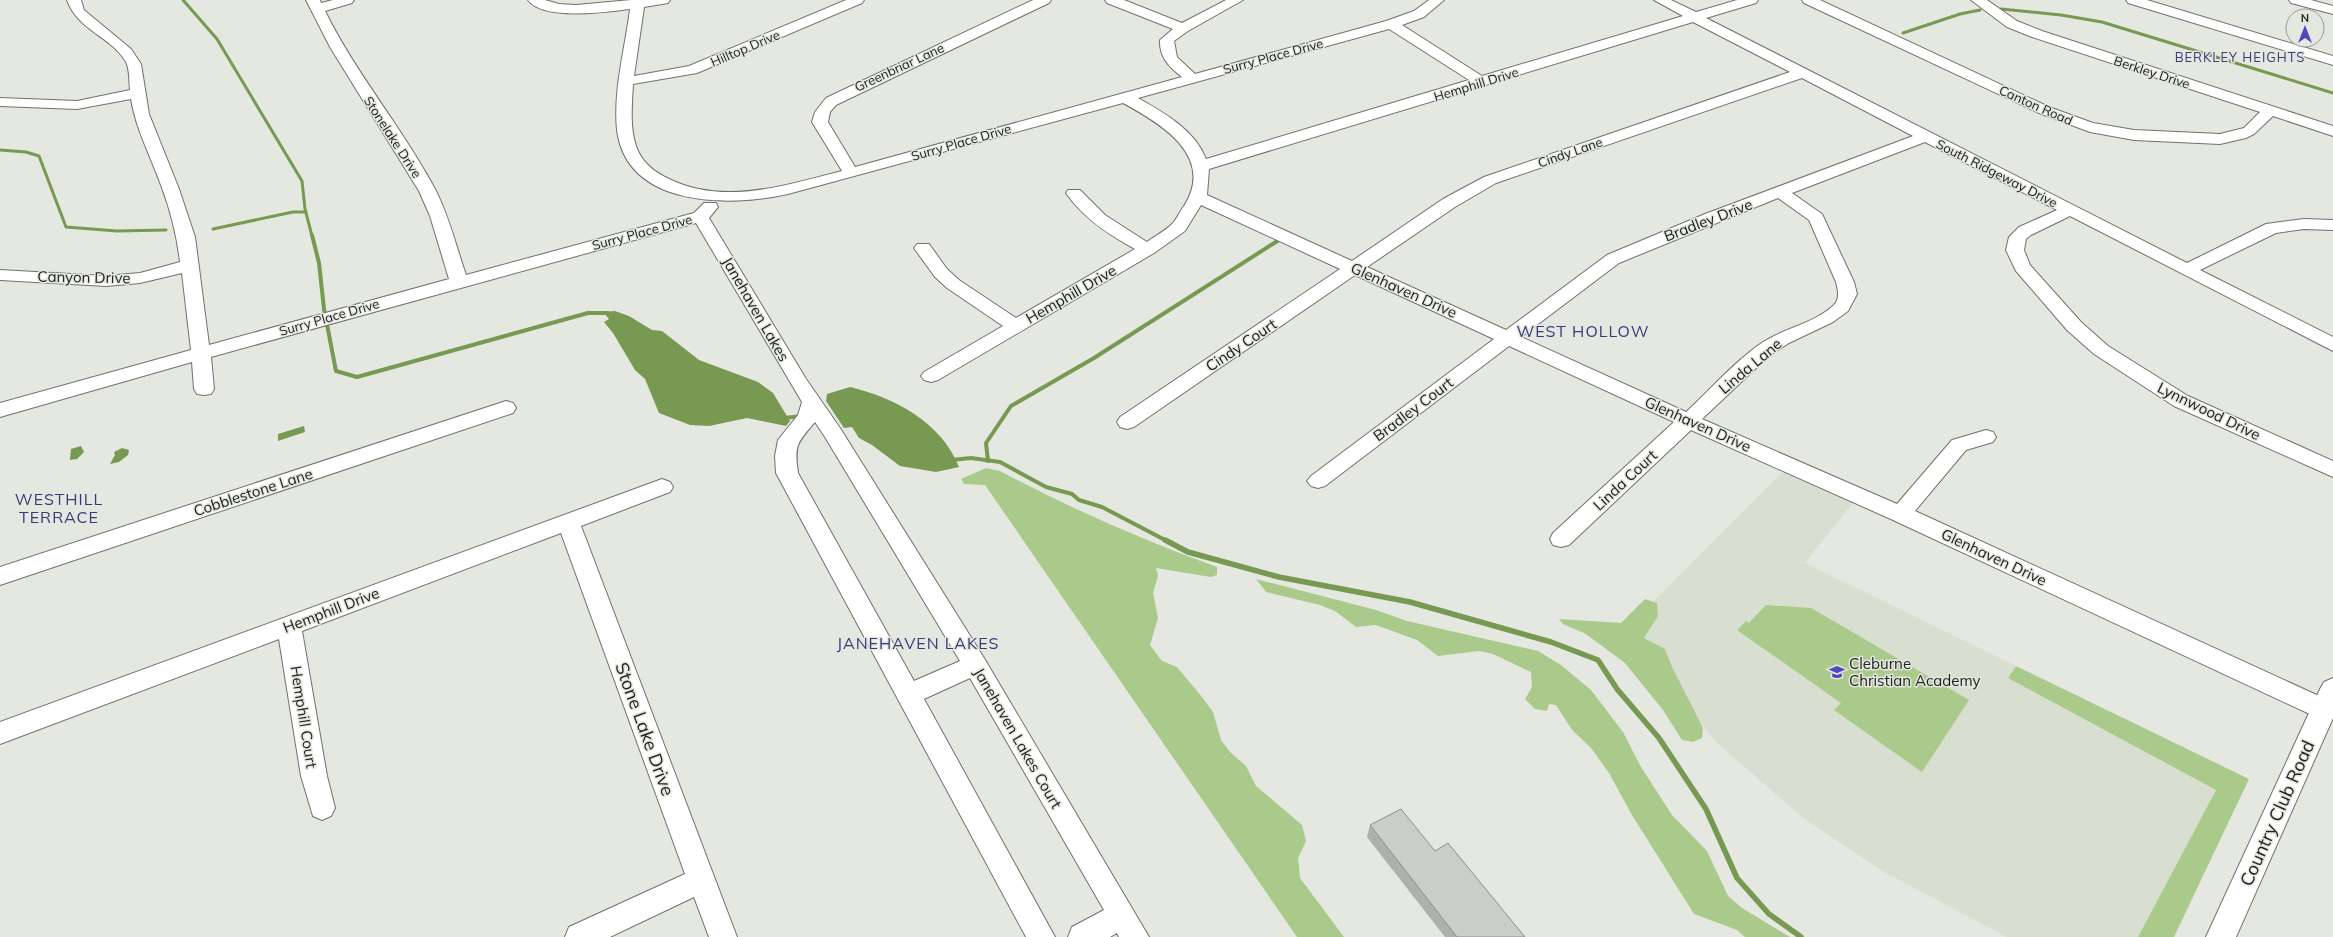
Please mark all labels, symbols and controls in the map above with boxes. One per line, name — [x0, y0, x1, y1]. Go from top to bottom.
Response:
north arrow — [2285, 8, 2325, 48]
text: N — [2301, 11, 2309, 25]
street label: Hilltop Drive — [708, 26, 782, 70]
street label: Surry Place Drive — [1221, 35, 1325, 77]
street label: Greenbriar Lane — [852, 39, 946, 95]
district label: BERKLEY HEIGHTS — [2175, 49, 2305, 65]
street label: Berkley Drive — [2112, 52, 2192, 92]
street label: Hemphill Drive — [1432, 63, 1520, 105]
street label: Canton Road — [1997, 82, 2075, 128]
street label: Stonelake Drive — [361, 93, 425, 181]
street label: Surry Place Drive — [909, 120, 1013, 164]
street label: Cindy Lane — [1536, 133, 1604, 171]
street label: South Ridgeway Drive — [1934, 135, 2060, 211]
street label: Bradley Drive — [1661, 194, 1755, 246]
street label: Surry Place Drive — [590, 211, 694, 253]
street label: Janehaven Lakes — [718, 253, 794, 365]
street label: Glenhaven Drive — [1348, 258, 1460, 322]
street label: Hemphill Drive — [1022, 260, 1120, 328]
street label: Canyon Drive — [37, 267, 131, 287]
street label: Surry Place Drive — [277, 295, 381, 339]
street label: Cindy Court — [1202, 314, 1280, 376]
district label: WEST HOLLOW — [1517, 321, 1649, 341]
street label: Linda Lane — [1715, 334, 1785, 398]
street label: Bradley Court — [1369, 373, 1457, 445]
street label: Lynnwood Drive — [2154, 378, 2264, 444]
street label: Glenhaven Drive — [1642, 392, 1754, 456]
street label: Linda Court — [1589, 446, 1661, 514]
street label: Cobblestone Lane — [191, 464, 315, 520]
district label: WESTHILL TERRACE — [15, 489, 103, 527]
street label: Glenhaven Drive — [1938, 524, 2050, 590]
street label: Hemphill Drive — [280, 583, 382, 637]
district label: JANEHAVEN LAKES — [837, 633, 999, 653]
place label: Cleburne Christian Academy — [1849, 654, 1981, 690]
street label: Stone Lake Drive — [610, 659, 680, 799]
school or university icon: Cleburne Christian Academy — [1828, 663, 1846, 681]
street label: Janehaven Lakes Court — [970, 664, 1066, 812]
street label: Hemphill Court — [287, 665, 321, 769]
street label: Country Club Road — [2235, 737, 2319, 889]

